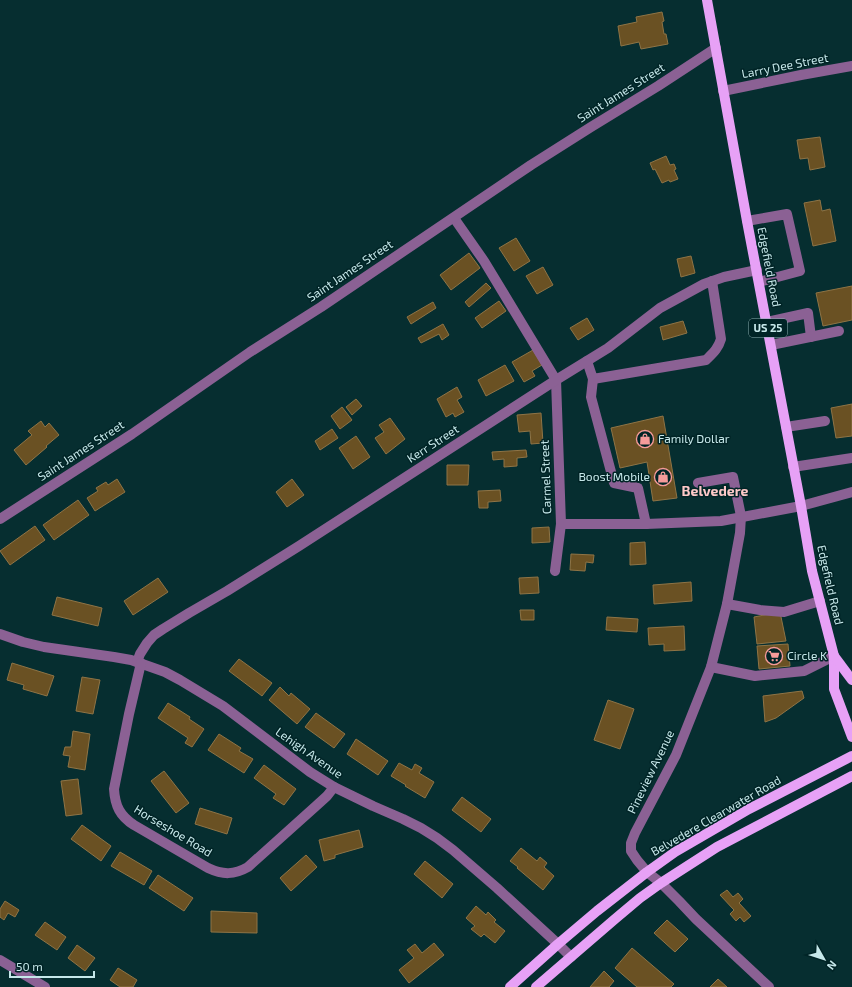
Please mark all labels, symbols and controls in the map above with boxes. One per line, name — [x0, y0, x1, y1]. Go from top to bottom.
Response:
street label: Larry Dee Street — [740, 50, 830, 80]
street label: Saint James Street — [574, 59, 667, 125]
street label: Edgefield Road — [755, 226, 785, 308]
street label: Saint James Street — [304, 236, 395, 304]
road number: US 25 — [749, 319, 787, 337]
street label: Saint James Street — [35, 417, 127, 483]
street label: Kerr Street — [404, 421, 461, 465]
shop icon: Family Dollar — [635, 429, 655, 449]
place label: Family Dollar — [658, 431, 730, 445]
street label: Carmel Street — [537, 439, 553, 515]
shop icon: Boost Mobile — [653, 467, 673, 487]
place label: Boost Mobile — [578, 469, 650, 483]
district label: Belvedere — [682, 482, 748, 499]
street label: Edgefield Road — [815, 544, 847, 626]
supermarket icon: Circle K — [764, 646, 784, 666]
place label: Circle K — [787, 648, 827, 662]
street label: Lehigh Avenue — [273, 724, 346, 781]
street label: Pineview Avenue — [624, 727, 676, 816]
street label: Belvedere Clearwater Road — [648, 772, 783, 858]
street label: Horseshoe Road — [132, 801, 215, 859]
north arrow — [804, 939, 844, 979]
scale bar — [10, 953, 94, 979]
text: N — [825, 958, 840, 973]
text: 50 m — [16, 959, 43, 973]

